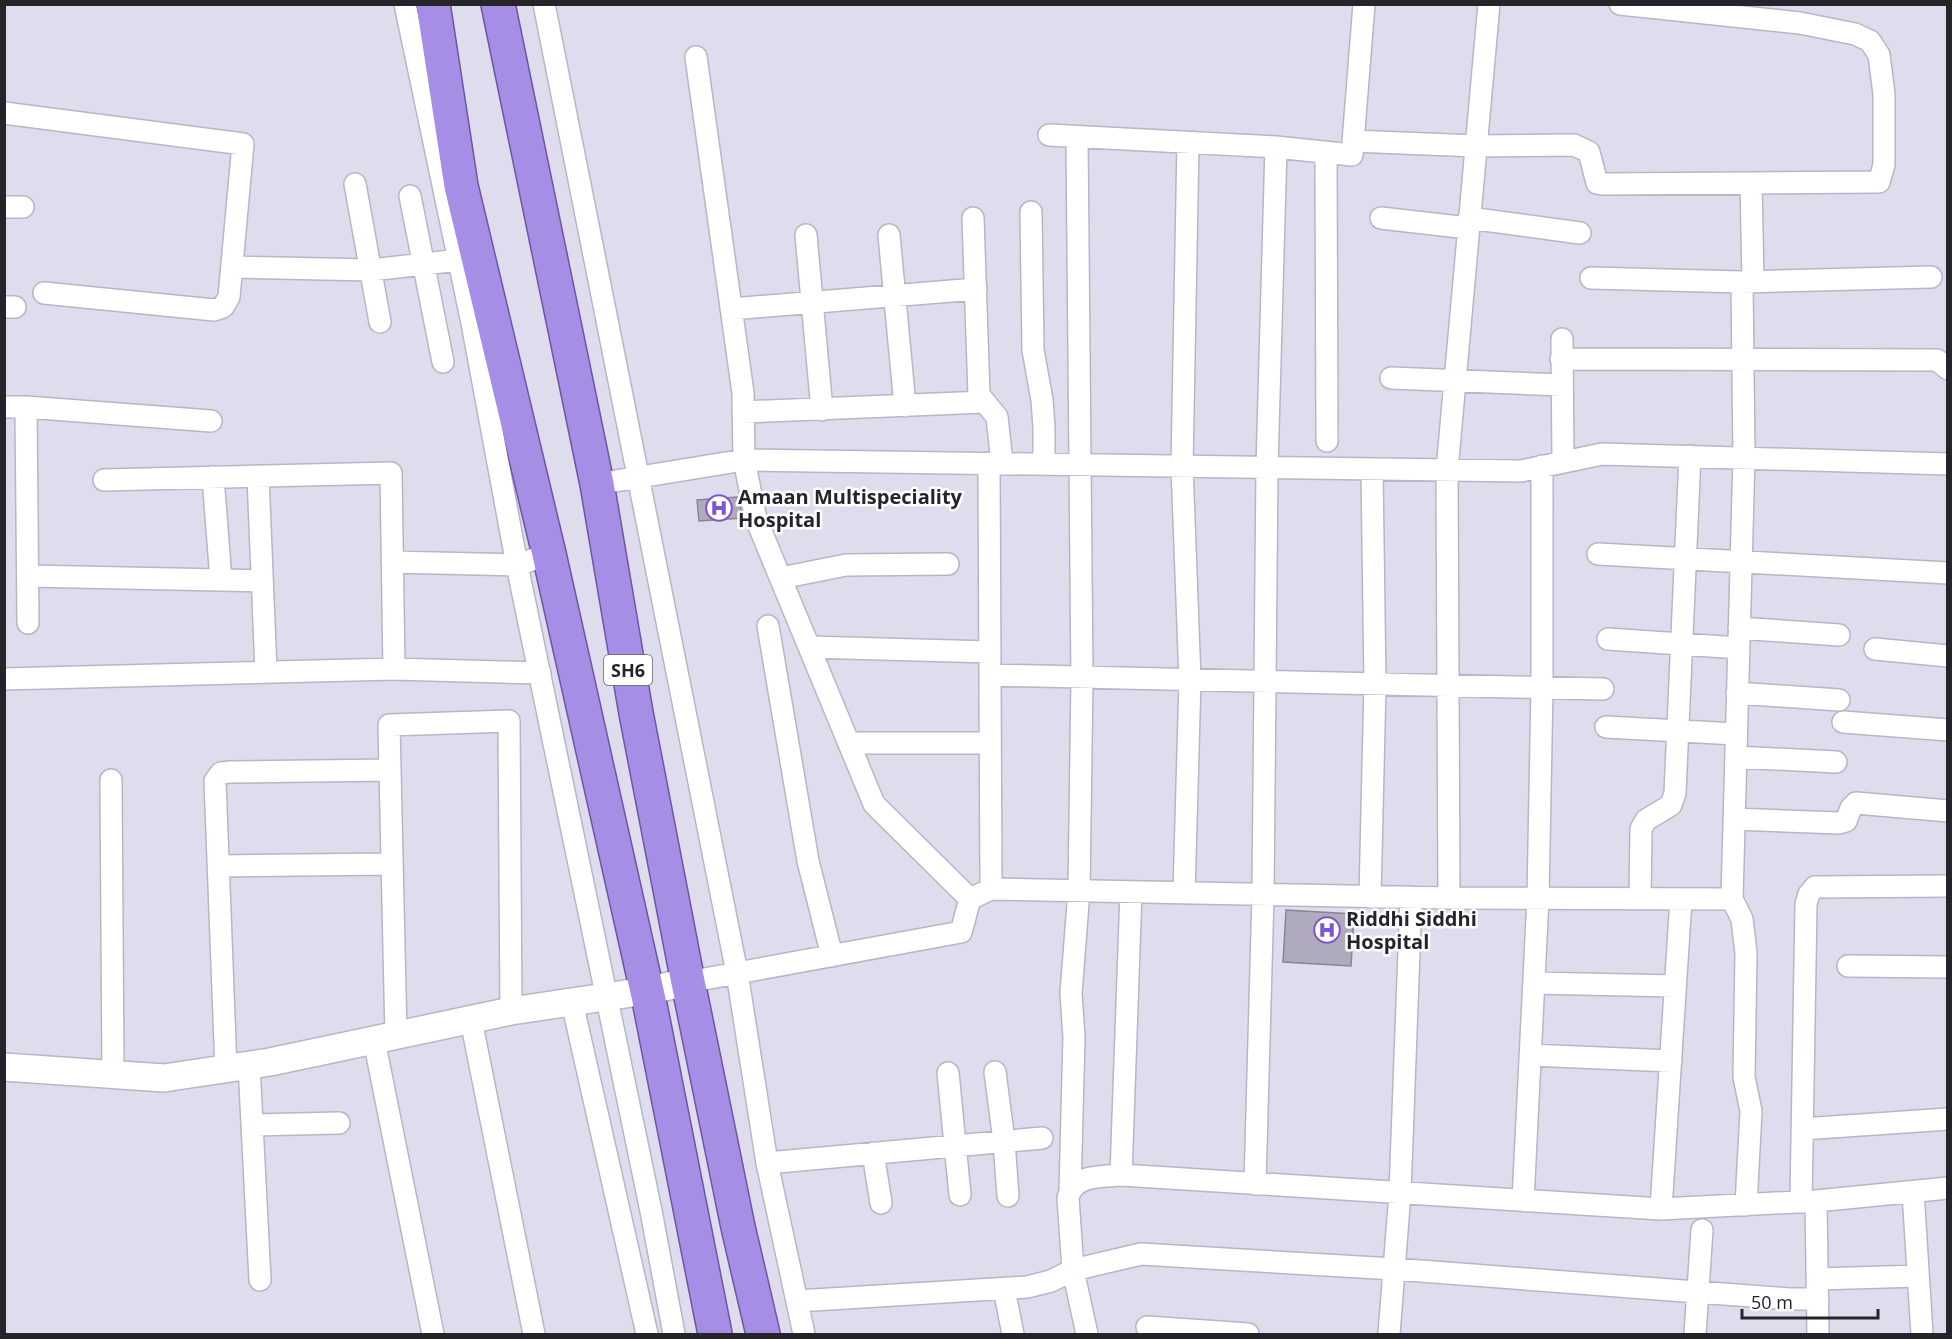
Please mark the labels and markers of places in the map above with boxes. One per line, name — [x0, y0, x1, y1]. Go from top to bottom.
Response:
place label: Amaan Multispeciality Hospital — [738, 483, 963, 533]
hospital icon: Amaan Multispeciality Hospital — [704, 493, 734, 523]
place label: Riddhi Siddhi Hospital — [1346, 905, 1477, 955]
hospital icon: Riddhi Siddhi Hospital — [1312, 915, 1342, 945]

